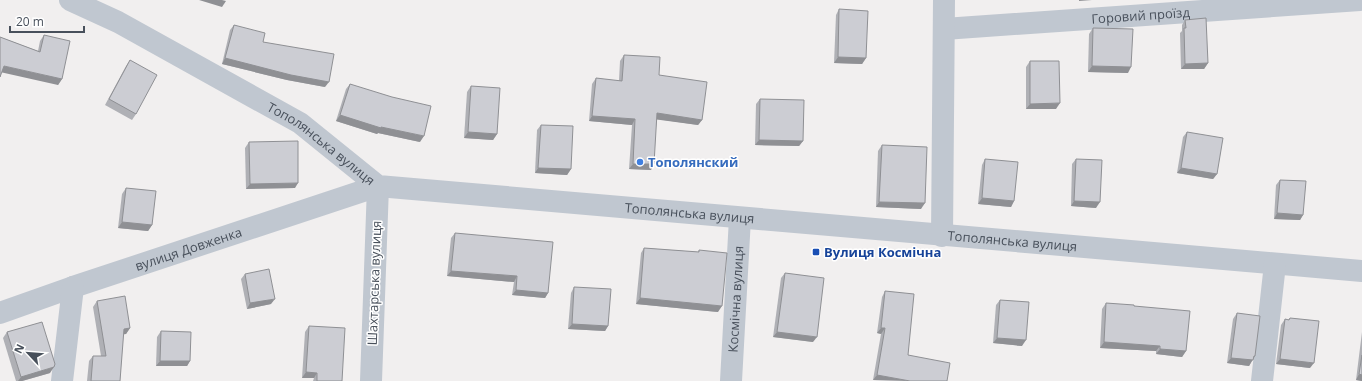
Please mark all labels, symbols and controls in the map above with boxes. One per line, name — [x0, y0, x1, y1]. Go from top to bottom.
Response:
street label: Горовий проїзд — [1091, 3, 1191, 28]
scale bar — [10, 8, 84, 34]
text: 20 m — [16, 13, 44, 30]
street label: Тополянська вулиця — [264, 98, 379, 189]
place label: Тополянский — [648, 153, 738, 171]
marker: Тополянский — [635, 157, 645, 167]
street label: Тополянська вулиця — [624, 198, 755, 227]
street label: Шахтарська вулиця — [363, 220, 385, 346]
street label: вулиця Довженка — [132, 223, 244, 275]
street label: Тополянська вулиця — [947, 226, 1078, 255]
place label: Вулиця Космічна — [824, 243, 941, 261]
street label: Космічна вулиця — [724, 245, 747, 353]
marker: Вулиця Космічна — [811, 247, 821, 257]
north arrow — [8, 333, 48, 373]
text: N — [10, 341, 27, 356]

